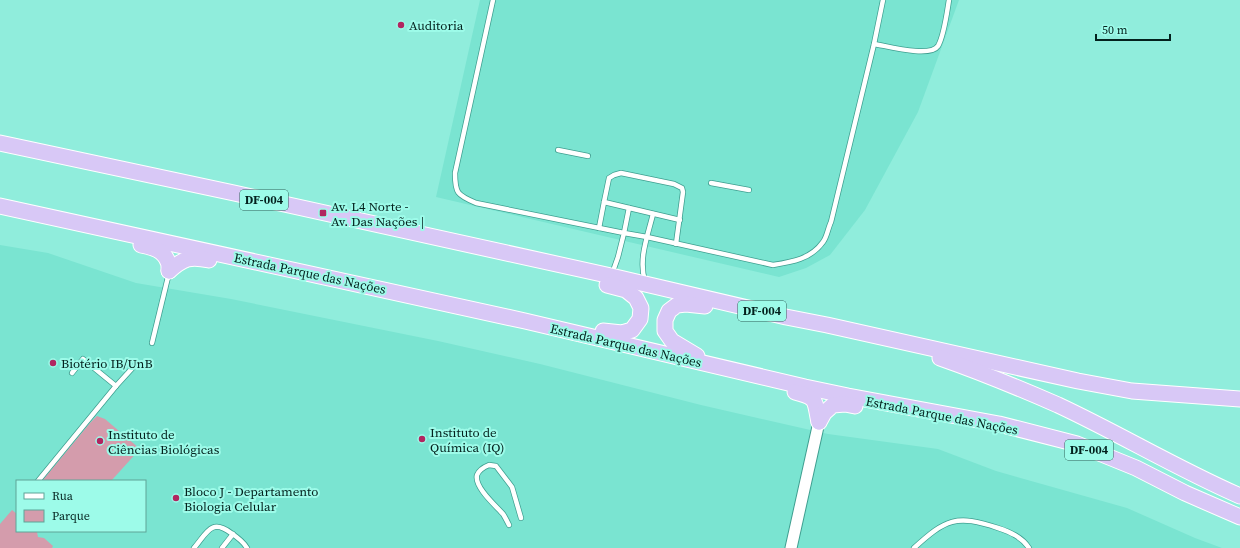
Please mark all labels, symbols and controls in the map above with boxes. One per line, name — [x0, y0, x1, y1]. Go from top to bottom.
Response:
scale bar — [1096, 16, 1170, 42]
place label: Auditoria — [409, 17, 464, 34]
marker: Auditoria — [396, 20, 406, 30]
text: 50 m — [1102, 22, 1128, 38]
road number: DF-004 — [240, 190, 288, 210]
place label: Av. L4 Norte - Av. Das Nações | — [331, 198, 424, 230]
marker: Av. L4 Norte - Av. Das Nações | — [318, 208, 328, 218]
street label: Estrada Parque das Nações — [232, 249, 388, 298]
road number: DF-004 — [738, 301, 786, 321]
street label: Estrada Parque das Nações — [549, 320, 704, 371]
place label: Biotério IB/UnB — [61, 355, 153, 372]
marker: Biotério IB/UnB — [48, 358, 58, 368]
street label: Estrada Parque das Nações — [864, 392, 1020, 439]
place label: Instituto de Química (IQ) — [430, 424, 504, 456]
place label: Instituto de Ciências Biológicas — [108, 426, 220, 458]
marker: Instituto de Química (IQ) — [417, 434, 427, 444]
marker: Instituto de Ciências Biológicas — [95, 436, 105, 446]
road number: DF-004 — [1065, 440, 1113, 460]
legend — [16, 480, 146, 532]
place label: Bloco J - Departamento Biologia Celular — [184, 483, 318, 515]
text: Rua — [52, 488, 74, 504]
marker: Bloco J - Departamento Biologia Celular — [171, 493, 181, 503]
text: Parque — [52, 508, 90, 524]

